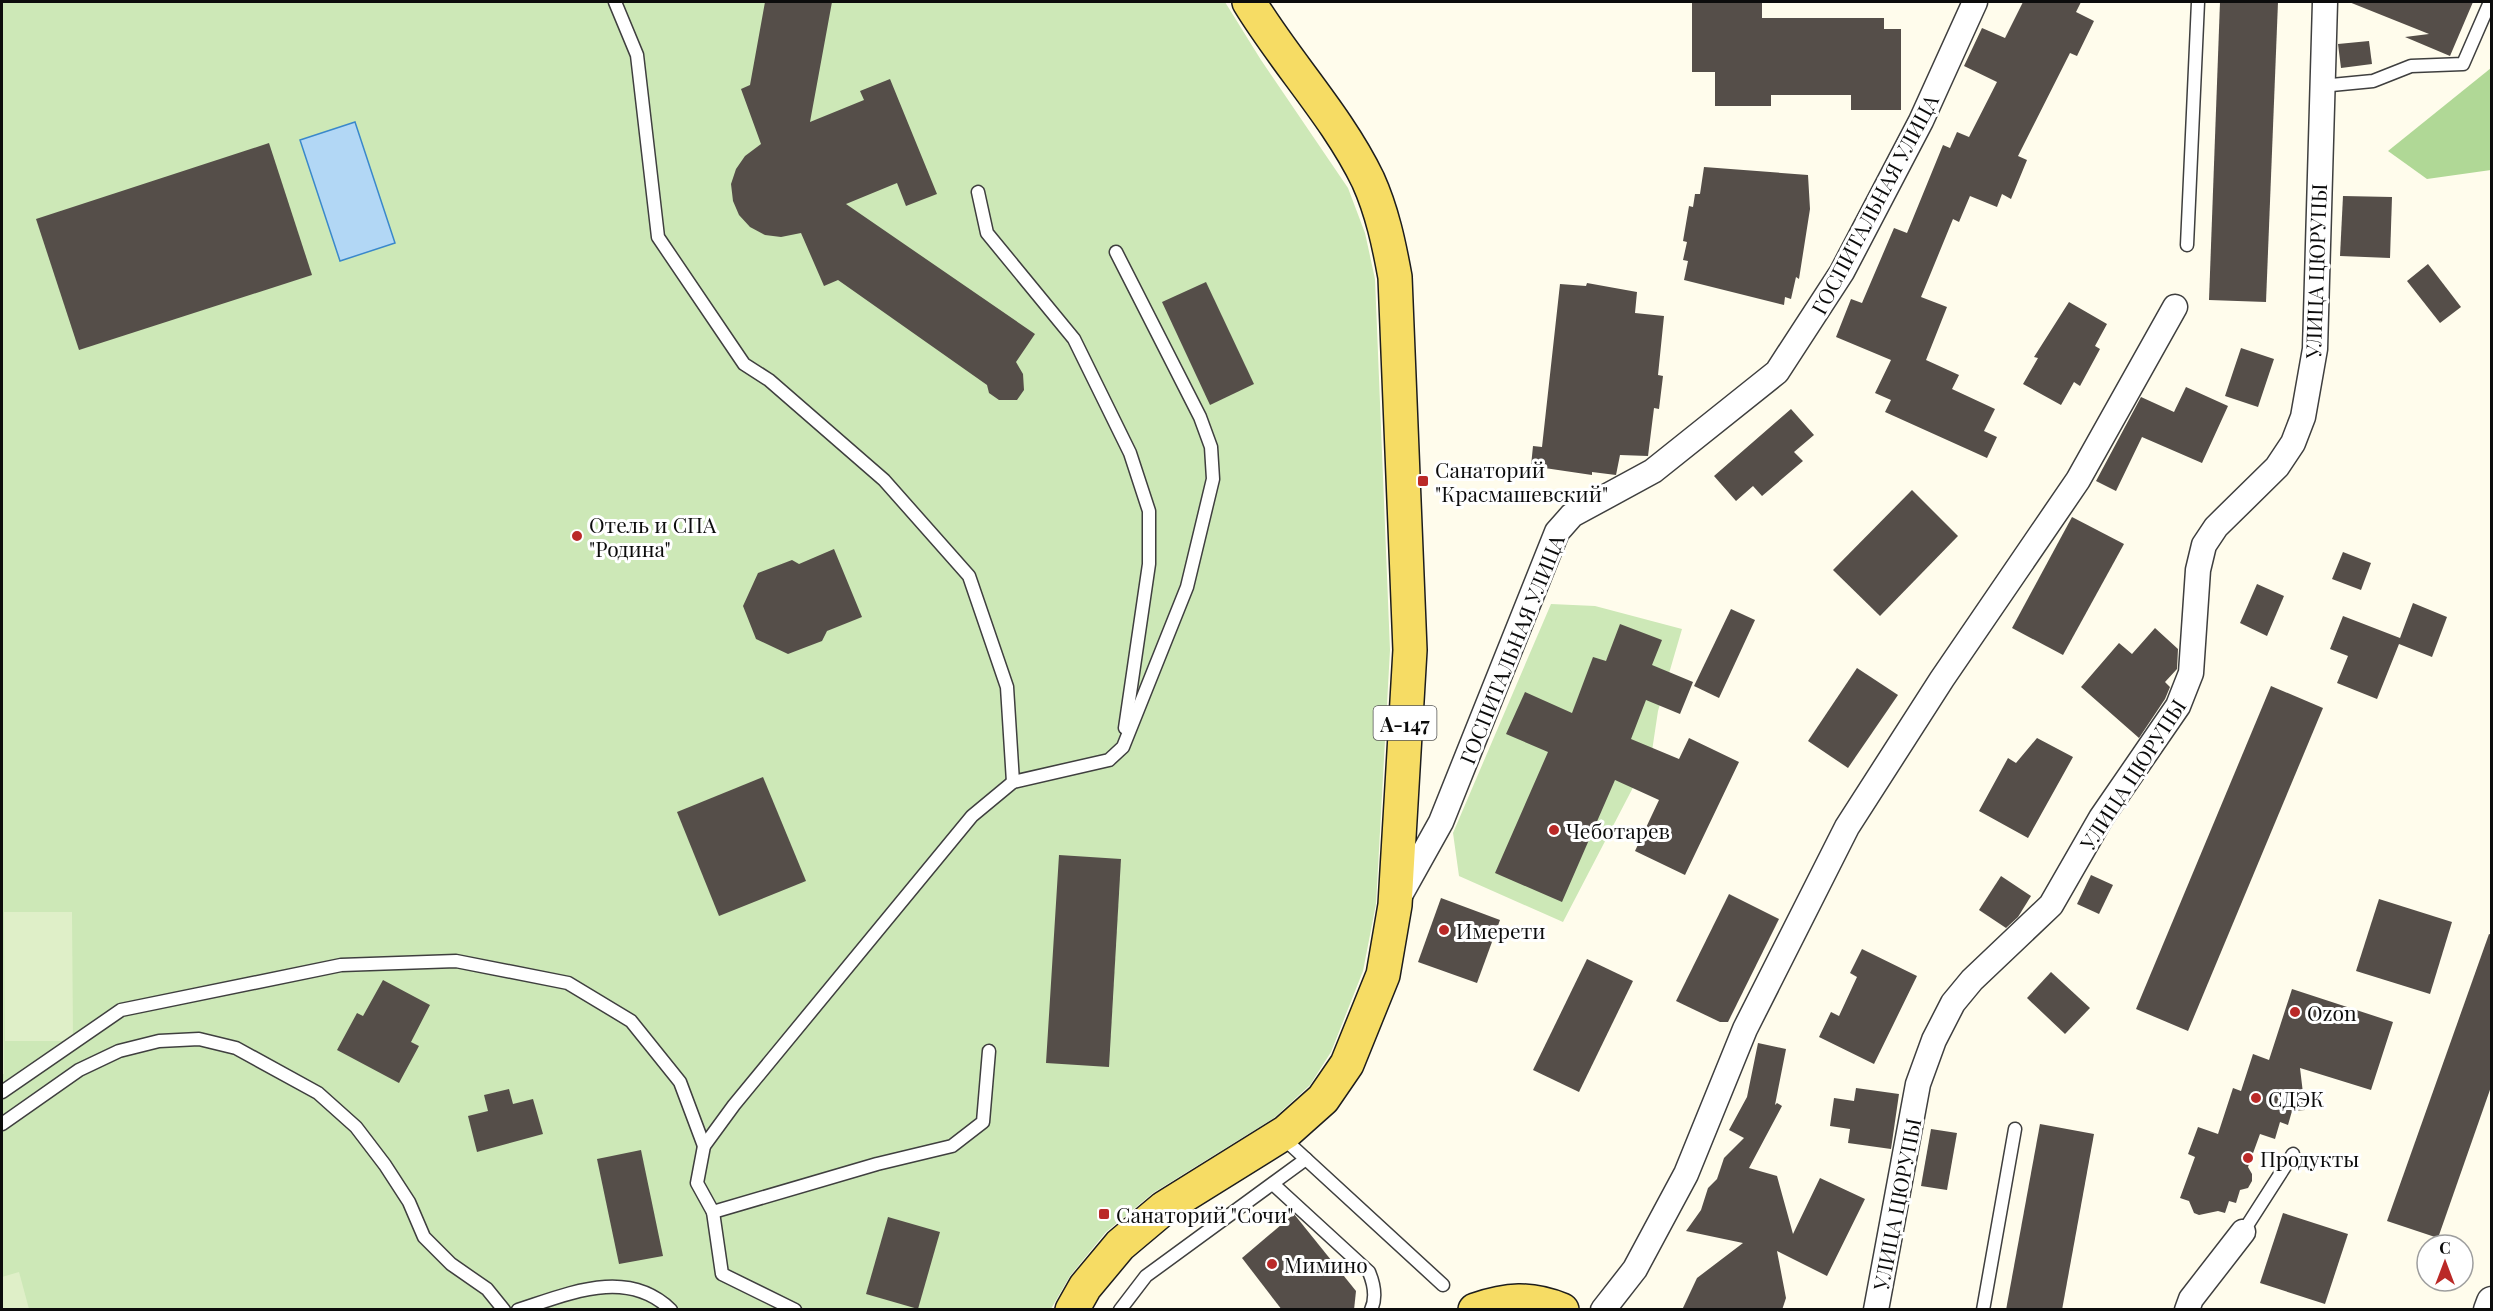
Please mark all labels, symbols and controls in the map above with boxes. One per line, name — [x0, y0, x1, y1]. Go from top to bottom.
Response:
street label: ГОСПИТАЛЬНАЯ УЛИЦА — [1804, 88, 1944, 319]
street label: УЛИЦА ЦЮРУПЫ — [2298, 183, 2332, 360]
place label: Санаторий "Красмашевский" — [1435, 455, 1608, 507]
marker: Санаторий "Красмашевский" — [1416, 474, 1430, 488]
place label: Отель и СПА "Родина" — [589, 510, 717, 562]
marker: Отель и СПА "Родина" — [570, 529, 584, 543]
street label: ГОСПИТАЛЬНАЯ УЛИЦА — [1452, 529, 1570, 768]
street label: УЛИЦА ЦЮРУПЫ — [2072, 693, 2191, 856]
road number: А-147 — [1374, 706, 1436, 740]
place label: Чеботарев — [1566, 816, 1670, 844]
marker: Чеботарев — [1547, 823, 1561, 837]
place label: Имерети — [1456, 916, 1545, 944]
marker: Имерети — [1437, 923, 1451, 937]
place label: Ozon — [2307, 998, 2357, 1026]
marker: Ozon — [2288, 1005, 2302, 1019]
place label: СДЭК — [2268, 1084, 2324, 1112]
marker: СДЭК — [2249, 1091, 2263, 1105]
street label: УЛИЦА ЦЮРУПЫ — [1865, 1115, 1926, 1294]
place label: Продукты — [2260, 1144, 2359, 1172]
marker: Продукты — [2241, 1151, 2255, 1165]
place label: Санаторий "Сочи" — [1116, 1200, 1293, 1228]
marker: Санаторий "Сочи" — [1097, 1207, 1111, 1221]
north arrow — [2415, 1233, 2475, 1293]
text: С — [2439, 1237, 2451, 1258]
place label: Мимино — [1284, 1250, 1368, 1278]
marker: Мимино — [1265, 1257, 1279, 1271]

